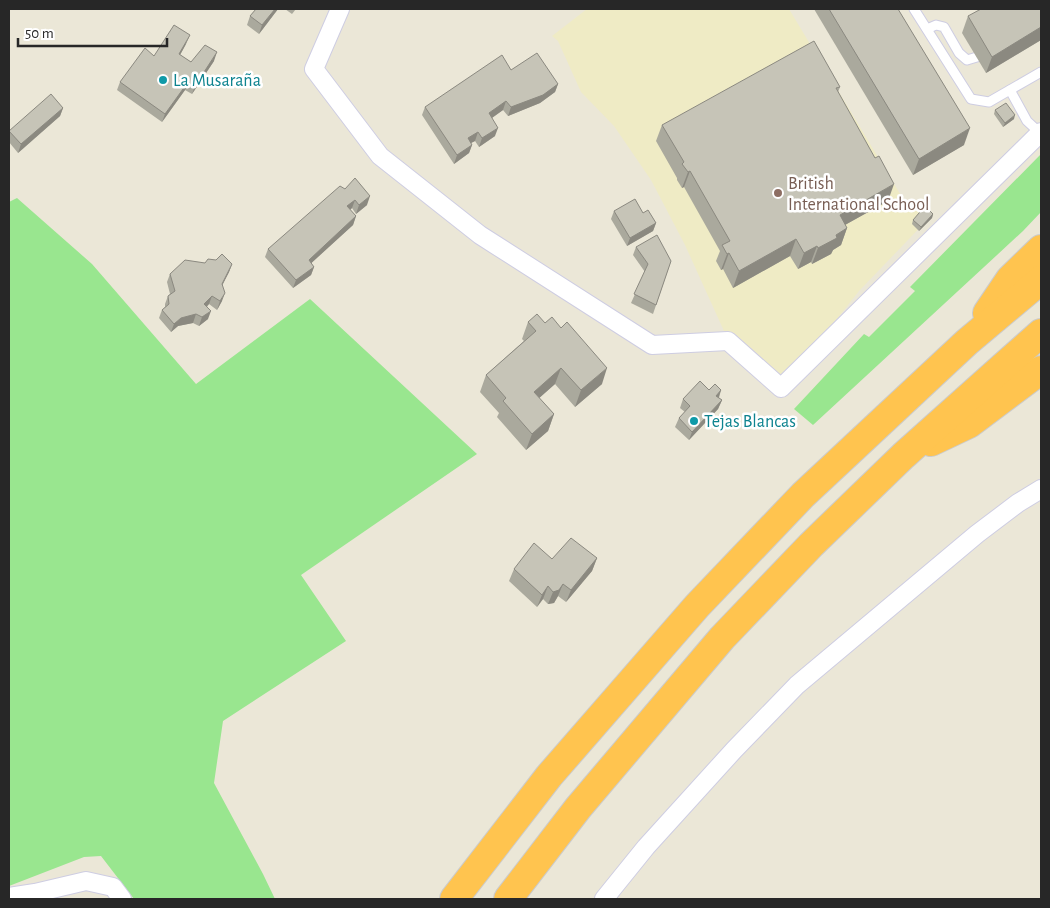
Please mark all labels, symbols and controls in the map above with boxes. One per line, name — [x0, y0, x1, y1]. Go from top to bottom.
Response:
scale bar — [18, 15, 166, 47]
text: 50 m — [25, 26, 54, 41]
place label: La Musaraña — [173, 72, 261, 90]
marker: La Musaraña — [157, 74, 169, 86]
place label: British International School — [788, 175, 929, 214]
marker: British International School — [772, 187, 784, 199]
place label: Tejas Blancas — [704, 413, 796, 431]
marker: Tejas Blancas — [688, 415, 700, 427]

